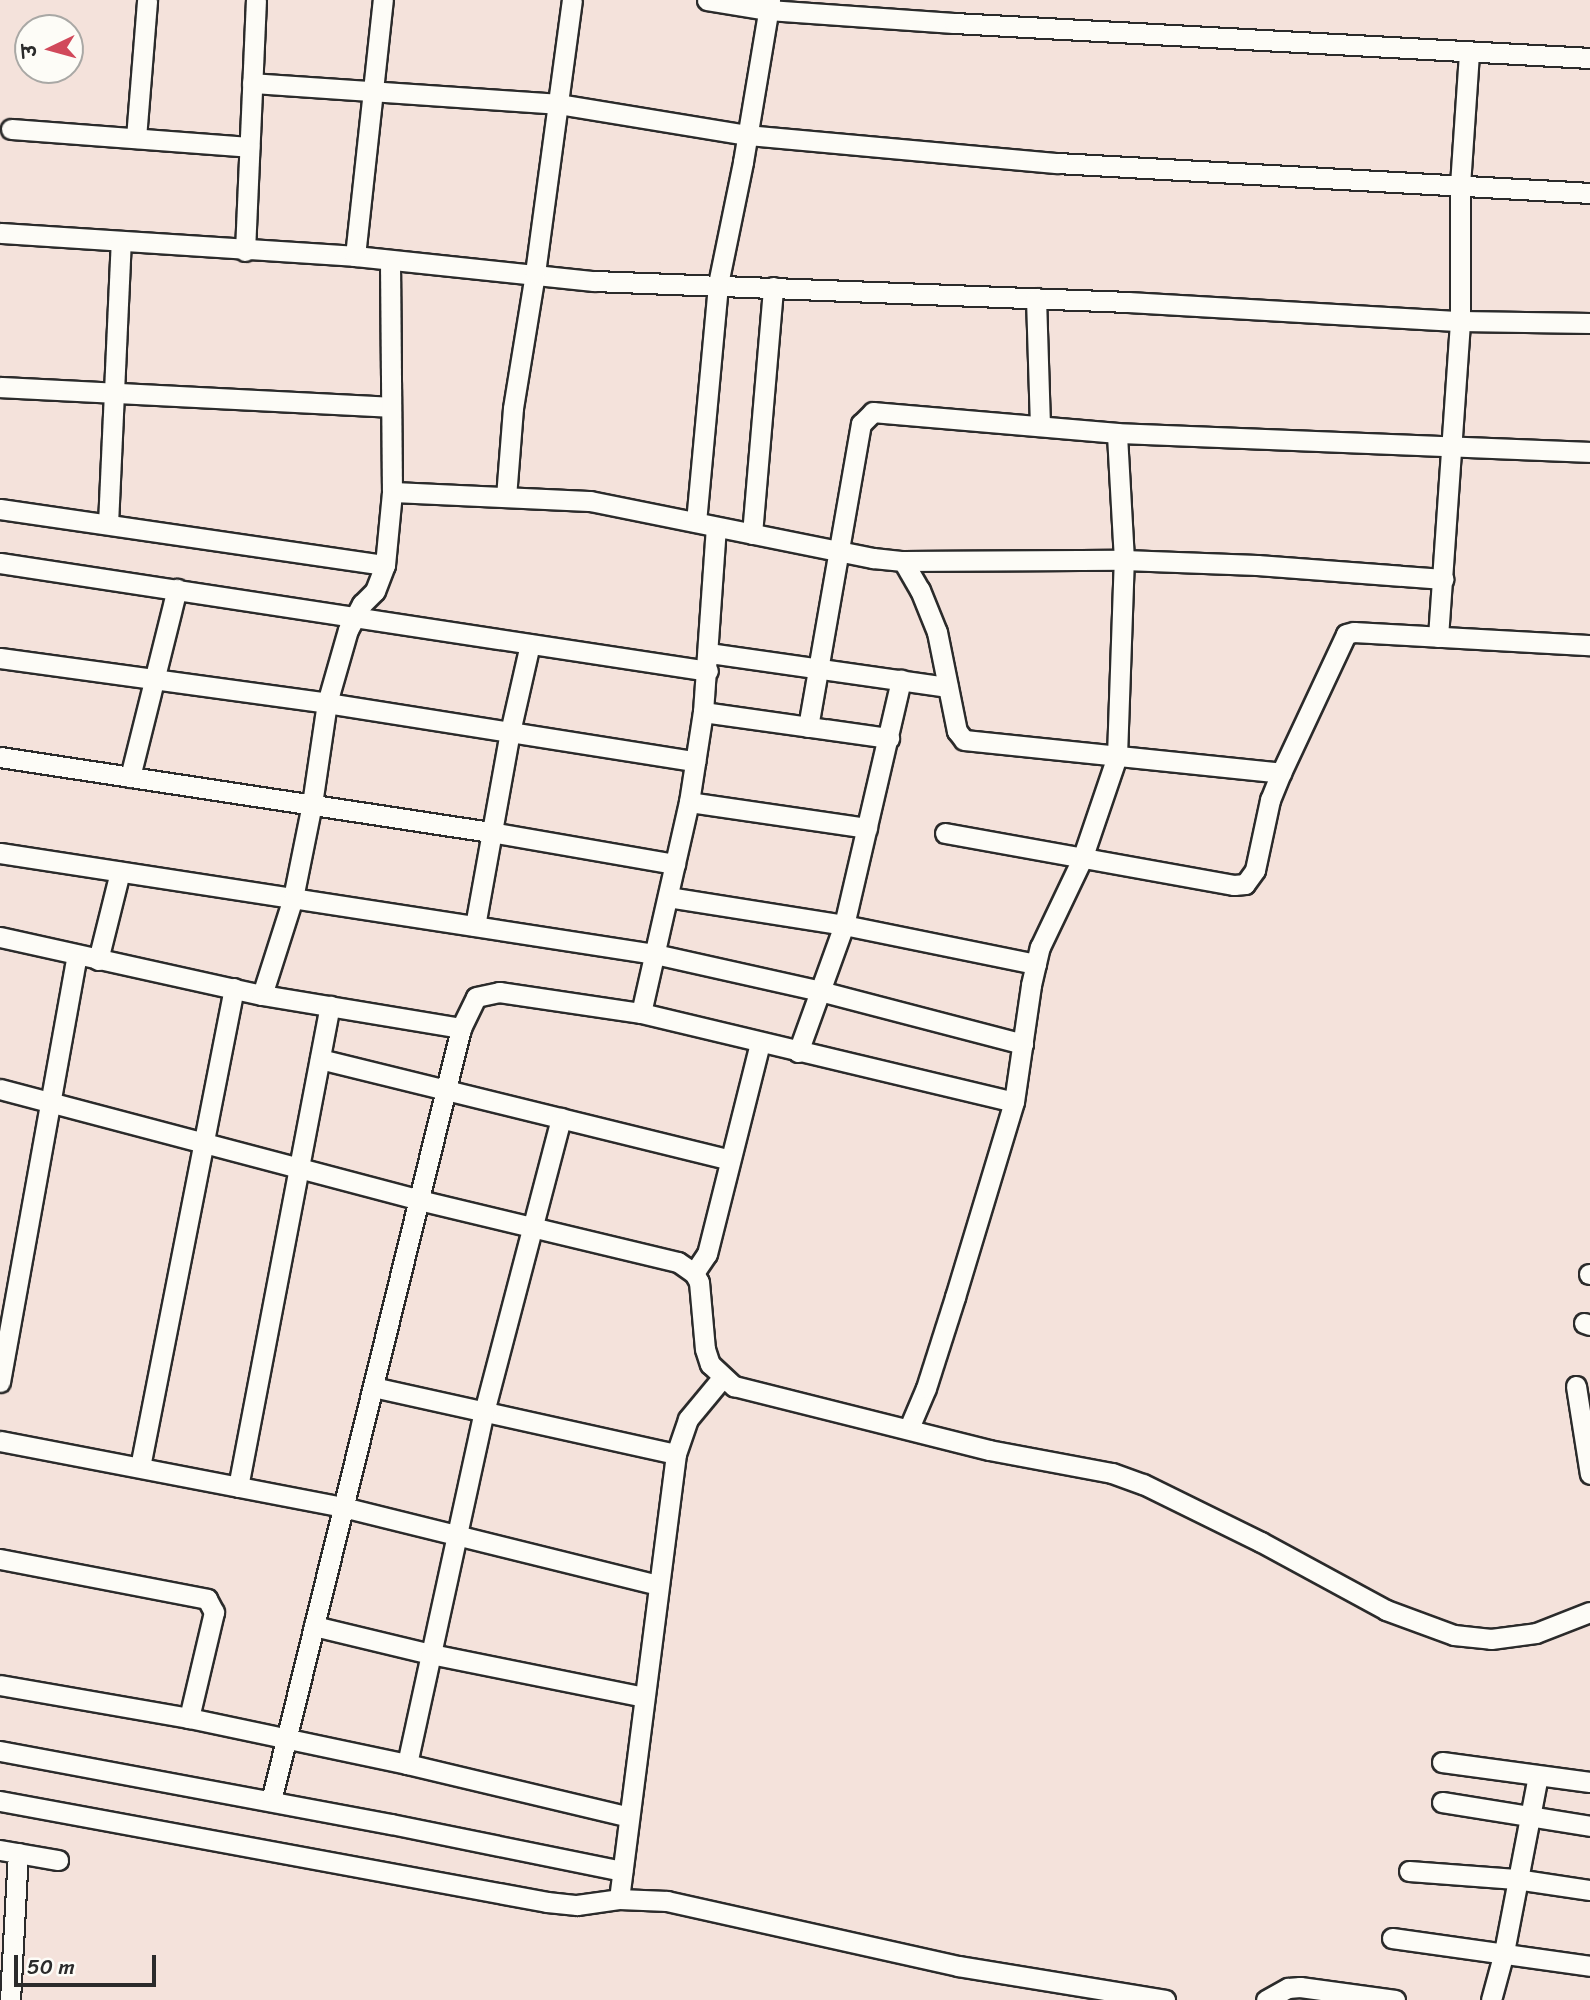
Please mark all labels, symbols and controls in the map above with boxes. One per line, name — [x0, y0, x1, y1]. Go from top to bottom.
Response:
north arrow — [14, 14, 84, 84]
text: उ — [13, 43, 47, 58]
scale bar — [18, 1940, 159, 1984]
text: 50 m — [27, 1948, 75, 1986]

